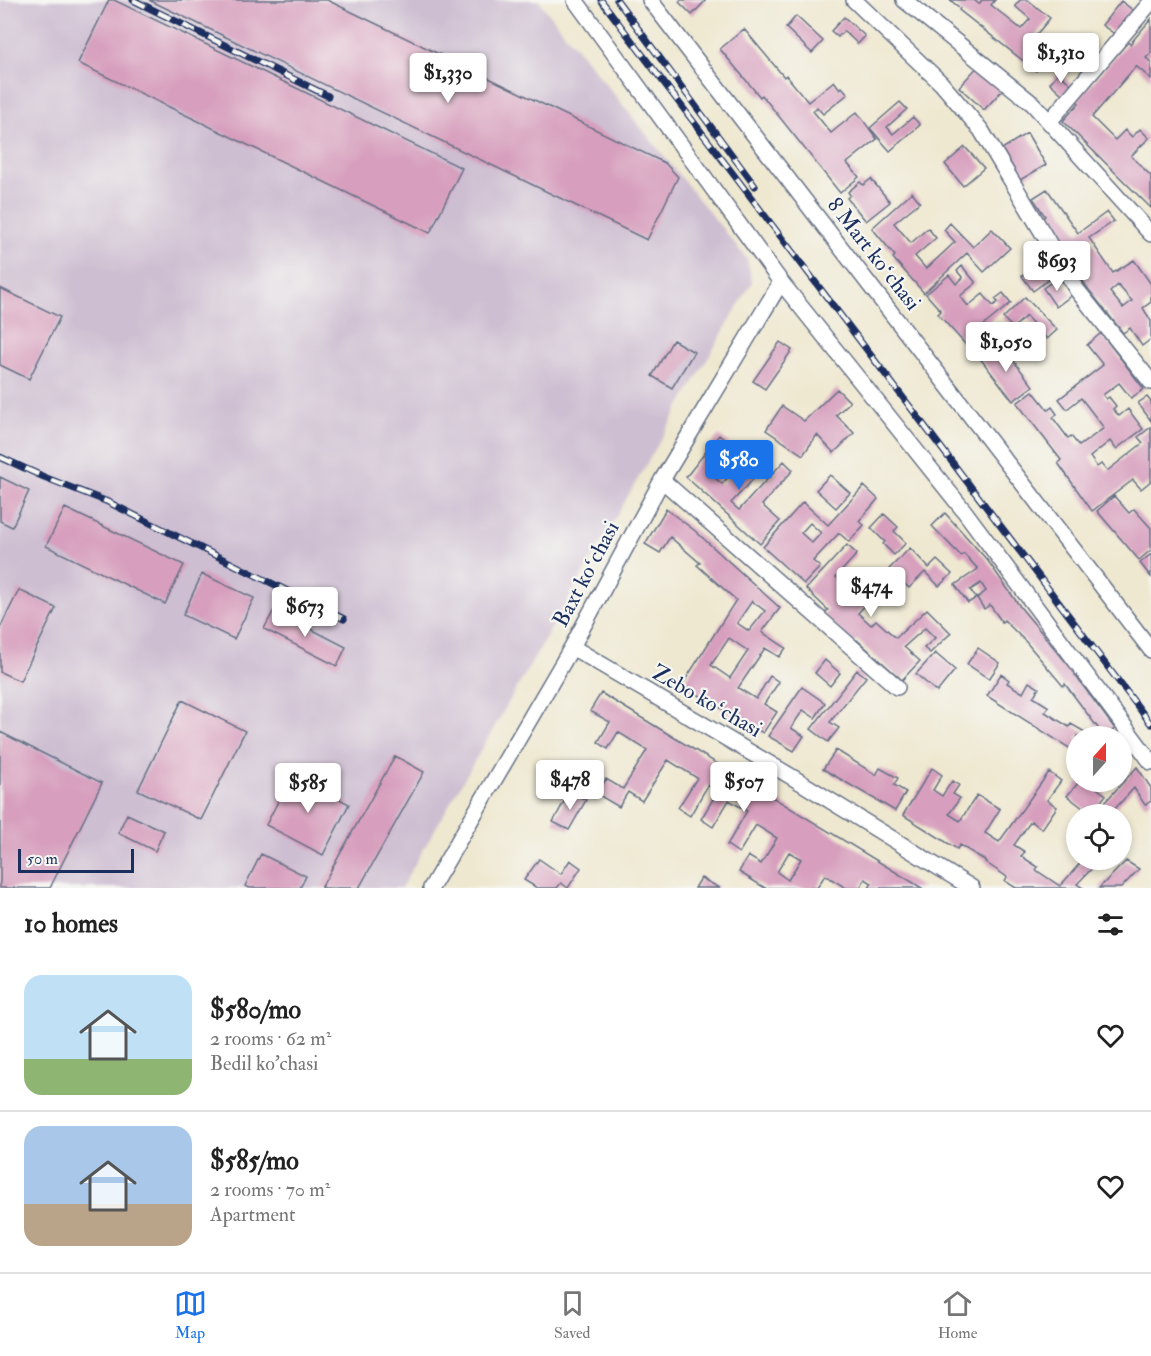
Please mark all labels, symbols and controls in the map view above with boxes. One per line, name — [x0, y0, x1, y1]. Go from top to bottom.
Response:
pin: $1,310 — [1012, 33, 1110, 84]
text: $1,310 — [1037, 40, 1085, 65]
pin: $1,330 — [399, 53, 497, 104]
text: $1,330 — [424, 60, 472, 85]
street label: 8 Mart koʻchasi — [821, 192, 927, 316]
pin: $693 — [1021, 241, 1093, 292]
text: $693 — [1037, 248, 1077, 273]
pin: $1,050 — [957, 322, 1055, 373]
text: $1,050 — [980, 329, 1032, 354]
pin: $580 — [703, 440, 775, 491]
text: $580 — [719, 447, 759, 472]
street label: Baxt koʻchasi — [546, 516, 626, 632]
pin: $474 — [835, 567, 907, 618]
text: $474 — [850, 574, 892, 599]
pin: $673 — [269, 587, 341, 638]
text: $673 — [286, 594, 324, 619]
street label: Zebo koʻchasi — [647, 658, 767, 744]
north arrow — [1066, 726, 1132, 792]
map controls — [1066, 726, 1132, 870]
pin: $478 — [534, 760, 606, 811]
pin: $507 — [708, 762, 780, 813]
pin: $585 — [272, 763, 344, 814]
text: $478 — [550, 767, 590, 792]
text: $507 — [724, 769, 764, 794]
text: $585 — [289, 770, 327, 795]
button: locate — [1066, 804, 1132, 870]
scale bar — [18, 846, 134, 874]
text: 50 m — [27, 849, 58, 869]
text: 10 homes — [24, 908, 118, 940]
icon: filters — [1094, 908, 1127, 941]
text: $580/mo — [210, 994, 301, 1026]
icon: home — [72, 999, 144, 1071]
icon: heart — [1094, 1019, 1127, 1052]
text: 2 rooms · 62 m² — [210, 1026, 331, 1051]
text: Bedil ko'chasi — [210, 1051, 318, 1076]
text: $585/mo — [210, 1145, 299, 1177]
icon: home — [72, 1150, 144, 1222]
icon: heart — [1094, 1170, 1127, 1203]
text: 2 rooms · 70 m² — [210, 1177, 330, 1202]
text: Apartment — [210, 1202, 295, 1227]
tab: Map — [174, 1287, 207, 1343]
tab: Saved — [554, 1287, 590, 1343]
tab: Home — [938, 1287, 977, 1343]

